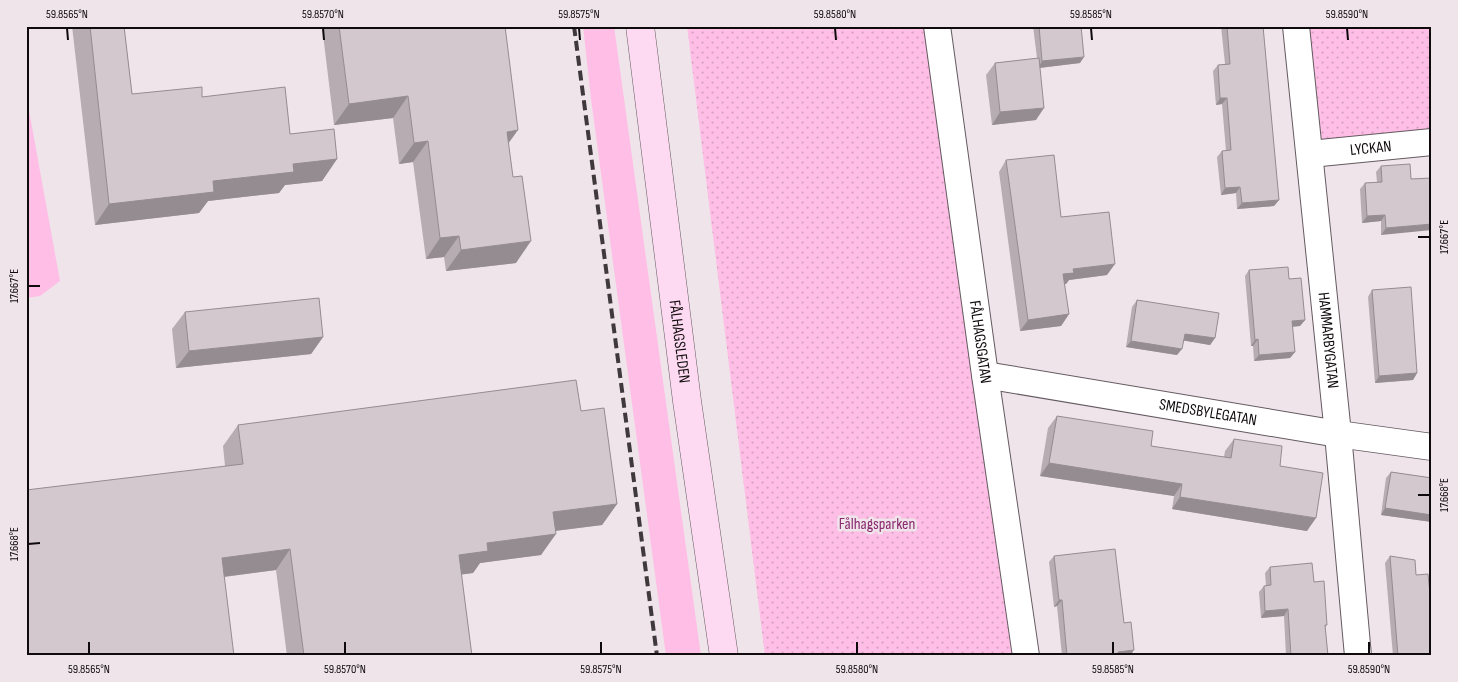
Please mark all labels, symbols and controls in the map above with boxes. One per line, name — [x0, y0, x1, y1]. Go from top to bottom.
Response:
text: 59.8565°N — [46, 7, 88, 22]
text: 59.8570°N — [302, 7, 344, 22]
text: 59.8575°N — [558, 7, 600, 22]
text: 59.8580°N — [814, 7, 856, 22]
text: 59.8585°N — [1070, 7, 1112, 22]
text: 59.8590°N — [1326, 7, 1368, 22]
street label: LYCKAN — [1349, 137, 1392, 160]
text: 17.667°E — [1437, 220, 1452, 254]
text: 17.667°E — [7, 269, 22, 303]
street label: HAMMARBYGATAN — [1314, 291, 1343, 389]
street label: FÅLHAGSLEDEN — [665, 299, 694, 384]
street label: FÅLHAGSGATAN — [965, 299, 996, 385]
street label: SMEDSBYLEGATAN — [1158, 395, 1258, 430]
text: 17.668°E — [1437, 478, 1452, 512]
park label: Fålhagsparken — [839, 515, 915, 534]
text: 17.668°E — [7, 527, 22, 561]
text: 59.8565°N — [68, 662, 110, 677]
text: 59.8570°N — [324, 662, 366, 677]
text: 59.8575°N — [580, 662, 622, 677]
text: 59.8580°N — [836, 662, 878, 677]
text: 59.8585°N — [1092, 662, 1134, 677]
text: 59.8590°N — [1348, 662, 1390, 677]

